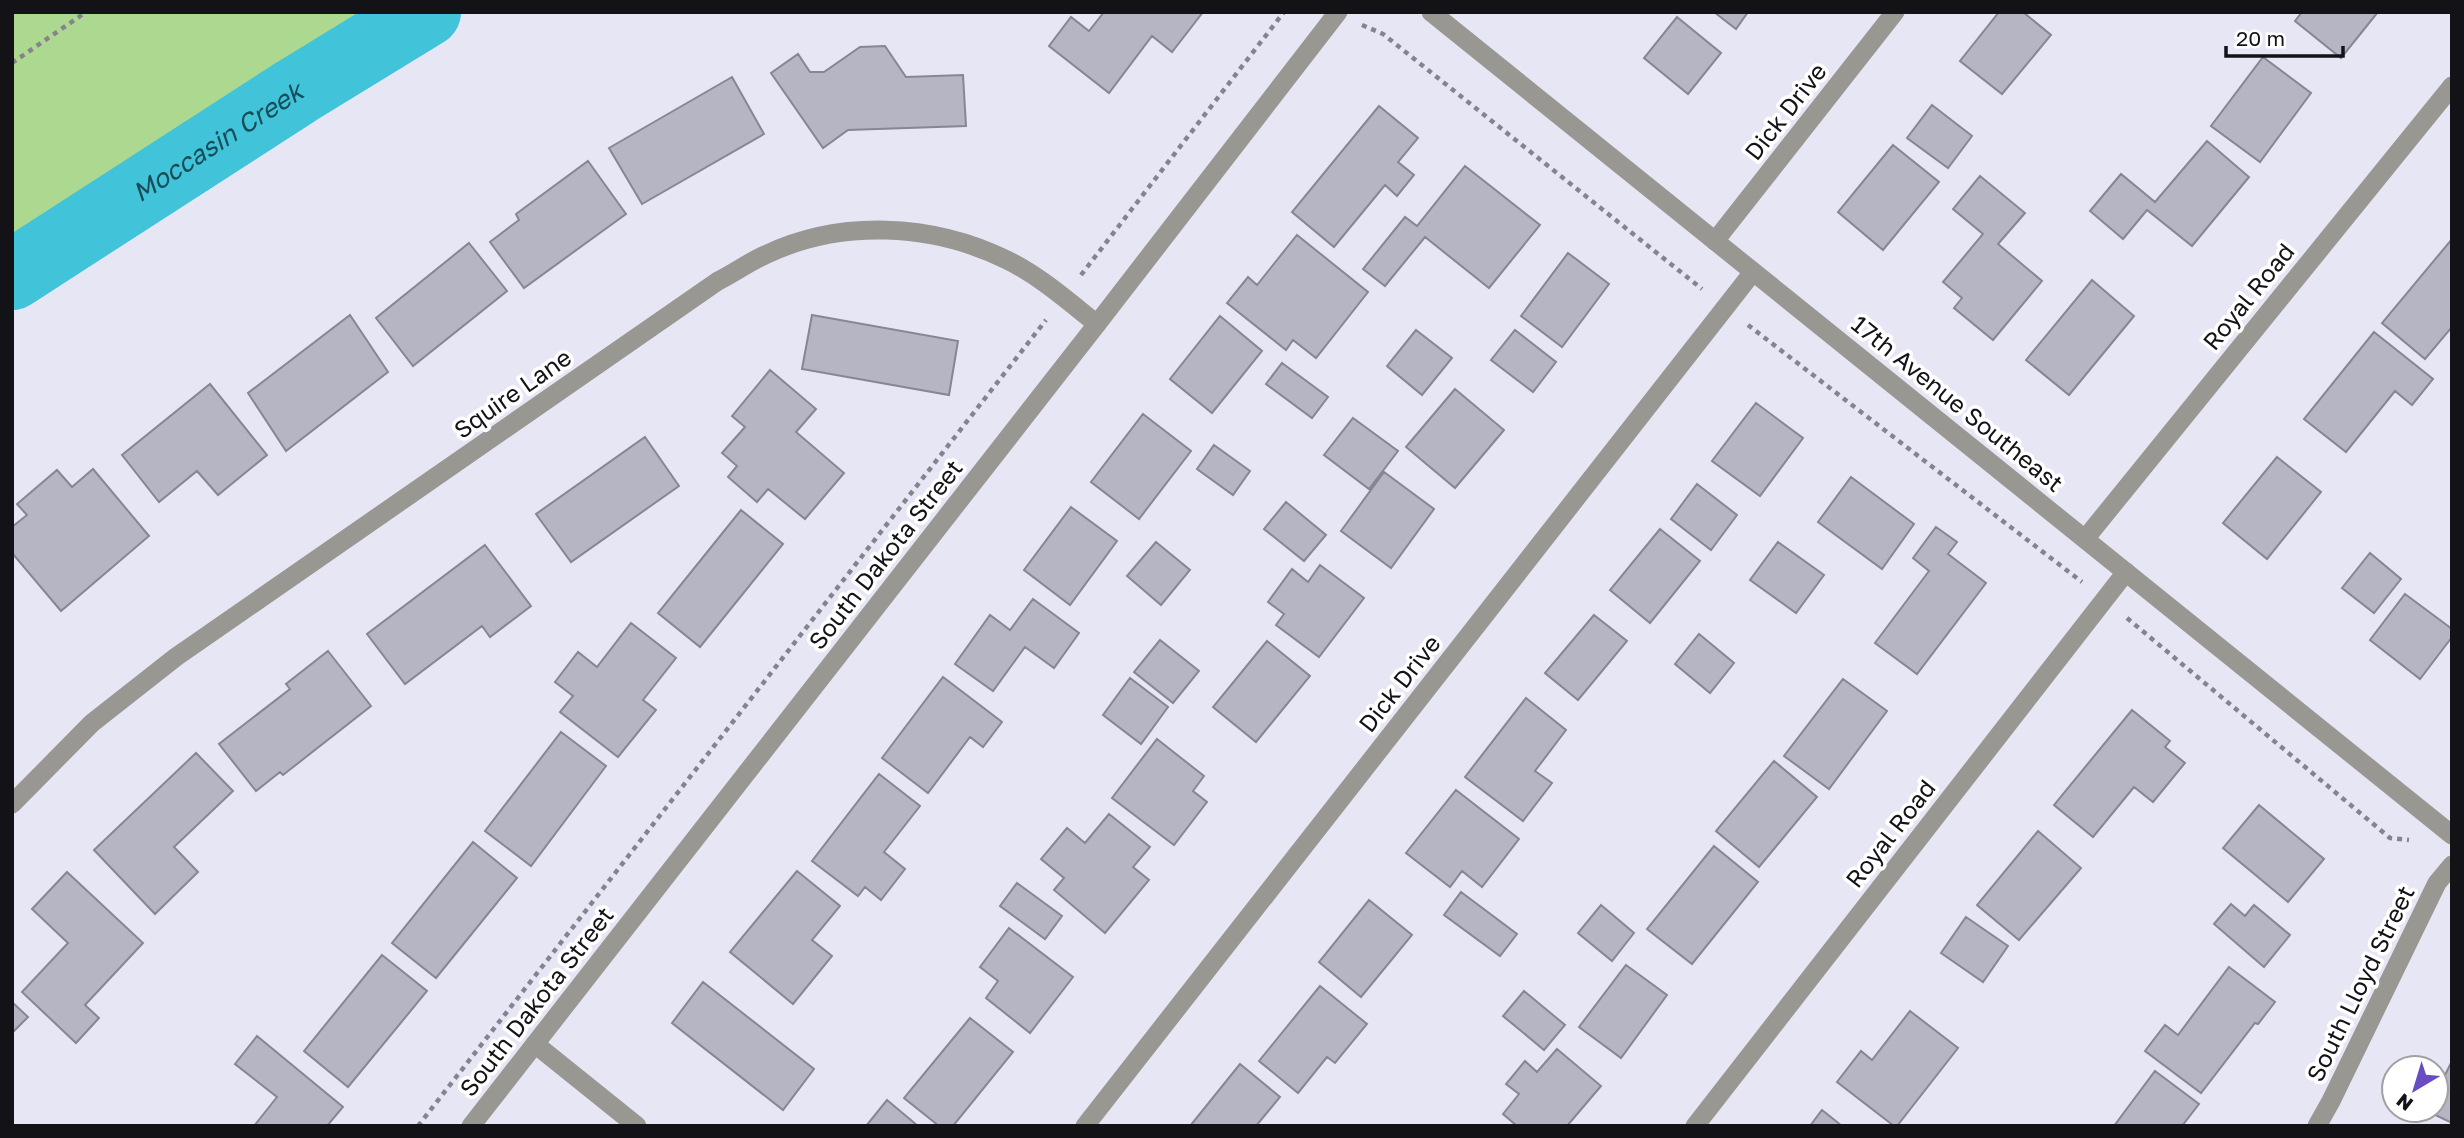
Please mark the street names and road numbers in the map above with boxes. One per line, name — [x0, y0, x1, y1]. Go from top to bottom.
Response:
street label: Dick Drive — [1738, 57, 1832, 165]
street label: Royal Road — [2196, 237, 2300, 355]
street label: 17th Avenue Southeast — [1846, 309, 2070, 497]
street label: Squire Lane — [448, 342, 576, 444]
street label: South Dakota Street — [802, 453, 968, 655]
street label: Dick Drive — [1352, 629, 1446, 737]
street label: Royal Road — [1839, 773, 1941, 893]
street label: South Lloyd Street — [2300, 881, 2420, 1086]
street label: South Dakota Street — [453, 900, 619, 1102]

